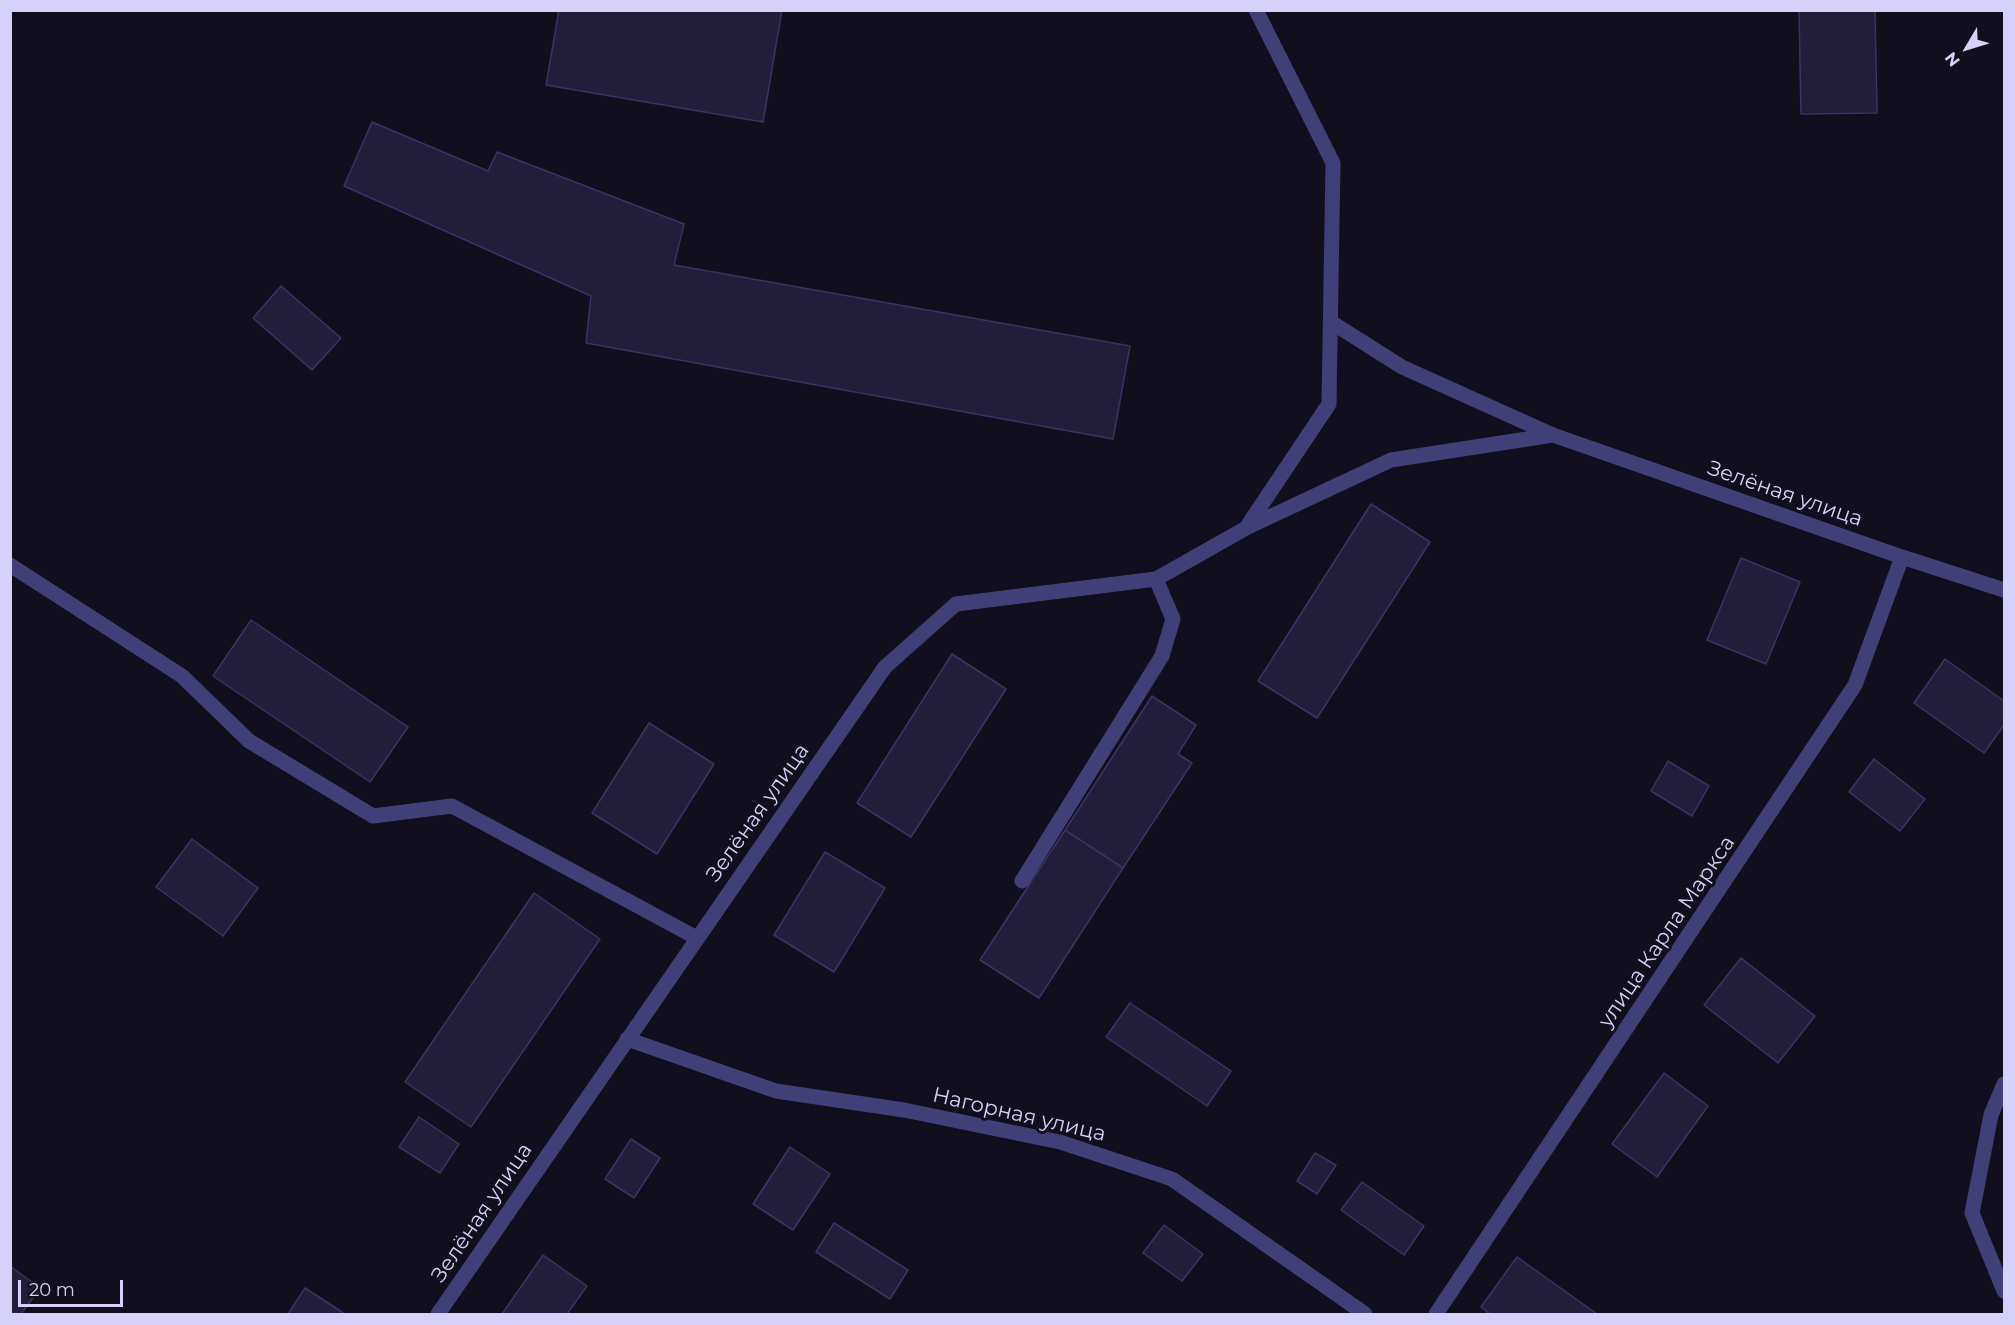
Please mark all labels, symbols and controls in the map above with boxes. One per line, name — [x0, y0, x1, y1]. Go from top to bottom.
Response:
north arrow — [1937, 18, 1997, 78]
text: N — [1941, 48, 1964, 70]
street label: Зелёная улица — [1704, 456, 1866, 532]
street label: Зелёная улица — [701, 739, 815, 887]
street label: улица Карла Маркса — [1593, 831, 1741, 1033]
street label: Нагорная улица — [930, 1083, 1108, 1147]
street label: Зелёная улица — [426, 1139, 538, 1287]
scale bar — [21, 1268, 126, 1306]
text: 20 m — [29, 1279, 75, 1301]

